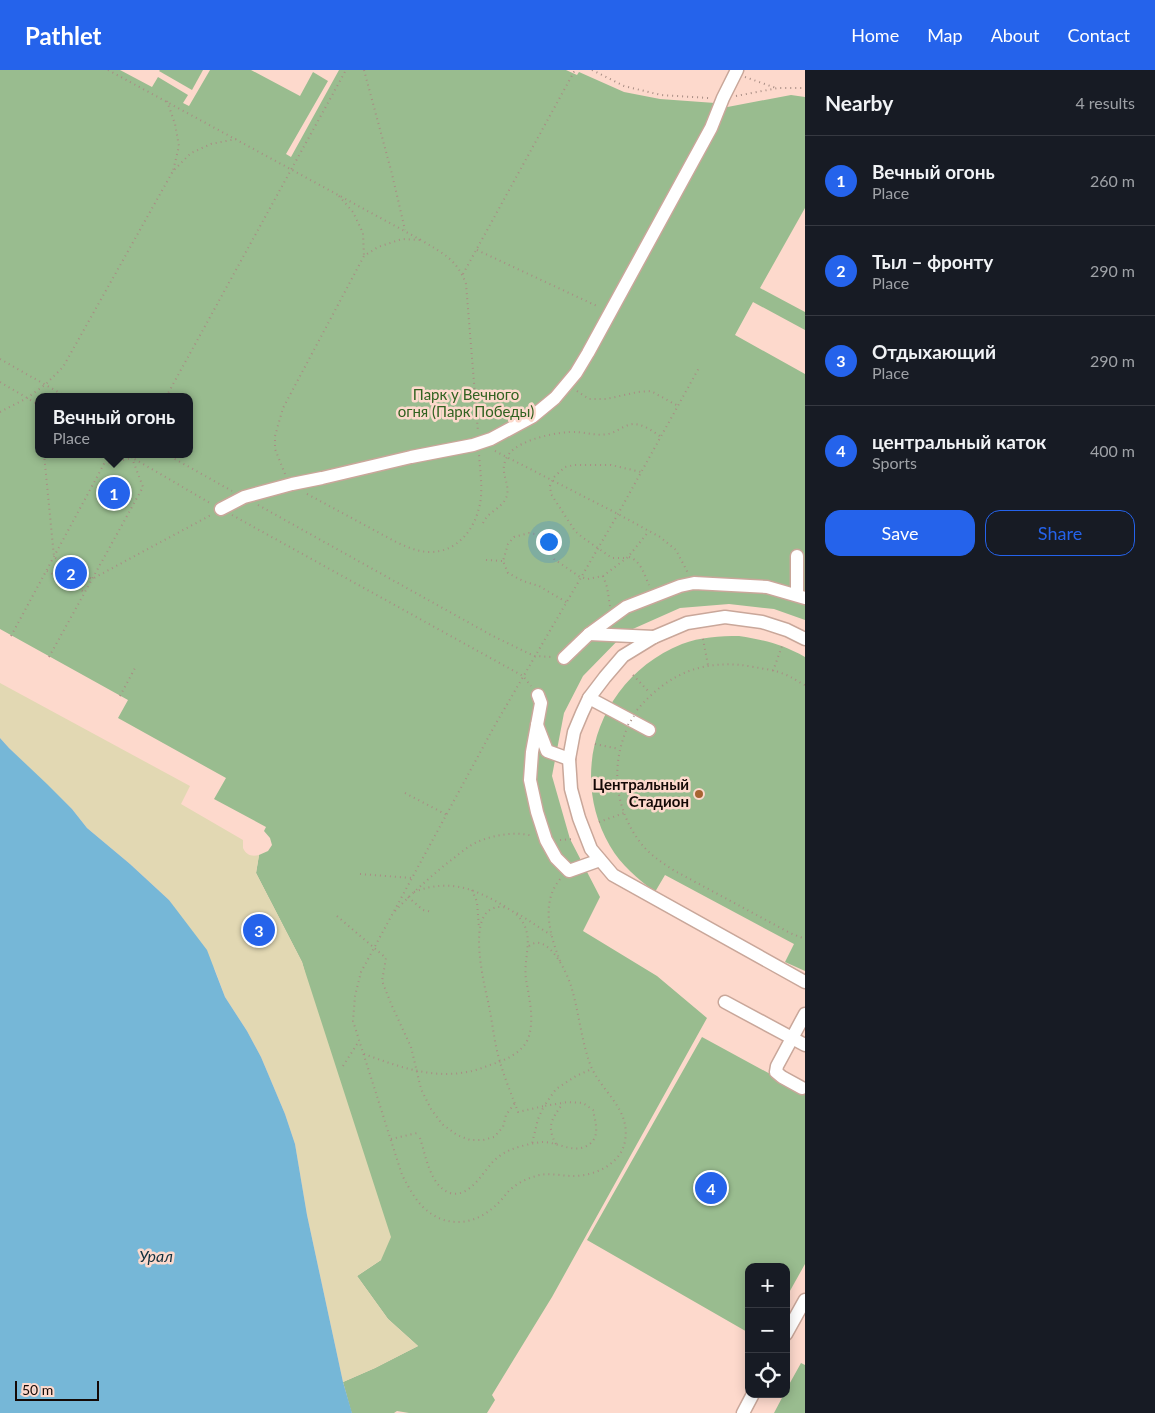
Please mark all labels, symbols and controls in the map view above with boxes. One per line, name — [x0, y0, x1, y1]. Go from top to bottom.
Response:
text: Pathlet — [25, 21, 102, 50]
text: Home — [851, 24, 899, 46]
text: Map — [927, 24, 963, 46]
text: About — [991, 24, 1040, 46]
text: Contact — [1068, 24, 1130, 46]
text: Nearby — [825, 90, 893, 115]
text: 4 results — [1075, 93, 1135, 112]
text: Вечный огонь — [872, 160, 995, 183]
text: 1 — [836, 171, 846, 190]
text: 260 m — [1090, 171, 1135, 190]
text: Place — [872, 183, 909, 202]
text: Тыл – фронту — [872, 250, 993, 273]
text: 2 — [836, 261, 846, 280]
text: 290 m — [1090, 261, 1135, 280]
text: Place — [872, 273, 909, 292]
text: Отдыхающий — [872, 340, 996, 363]
text: 3 — [836, 351, 846, 370]
text: 290 m — [1090, 351, 1135, 370]
text: Place — [872, 363, 909, 382]
park label: Парк у Вечного огня (Парк Победы) — [398, 385, 534, 420]
popup — [35, 393, 193, 458]
text: Вечный огонь — [53, 405, 175, 428]
text: Place — [53, 428, 90, 447]
text: центральный каток — [872, 430, 1046, 453]
text: 4 — [836, 441, 846, 460]
text: 400 m — [1090, 441, 1135, 460]
text: Sports — [872, 453, 917, 472]
pin: 1 — [98, 474, 130, 512]
button: Save — [825, 510, 975, 556]
button: Share — [985, 510, 1135, 556]
your location — [536, 529, 562, 555]
pin: 2 — [55, 554, 87, 592]
place label: Центральный Стадион — [592, 775, 689, 810]
marker: Центральный Стадион — [693, 788, 705, 800]
pin: 3 — [243, 911, 275, 949]
pin: 4 — [695, 1169, 727, 1207]
water label: Урал — [139, 1246, 173, 1265]
map controls — [745, 1263, 790, 1398]
button: + — [745, 1263, 790, 1308]
button: − — [745, 1308, 790, 1353]
button: locate — [745, 1353, 790, 1398]
scale bar — [15, 1378, 99, 1401]
text: 50 m — [22, 1381, 53, 1398]

